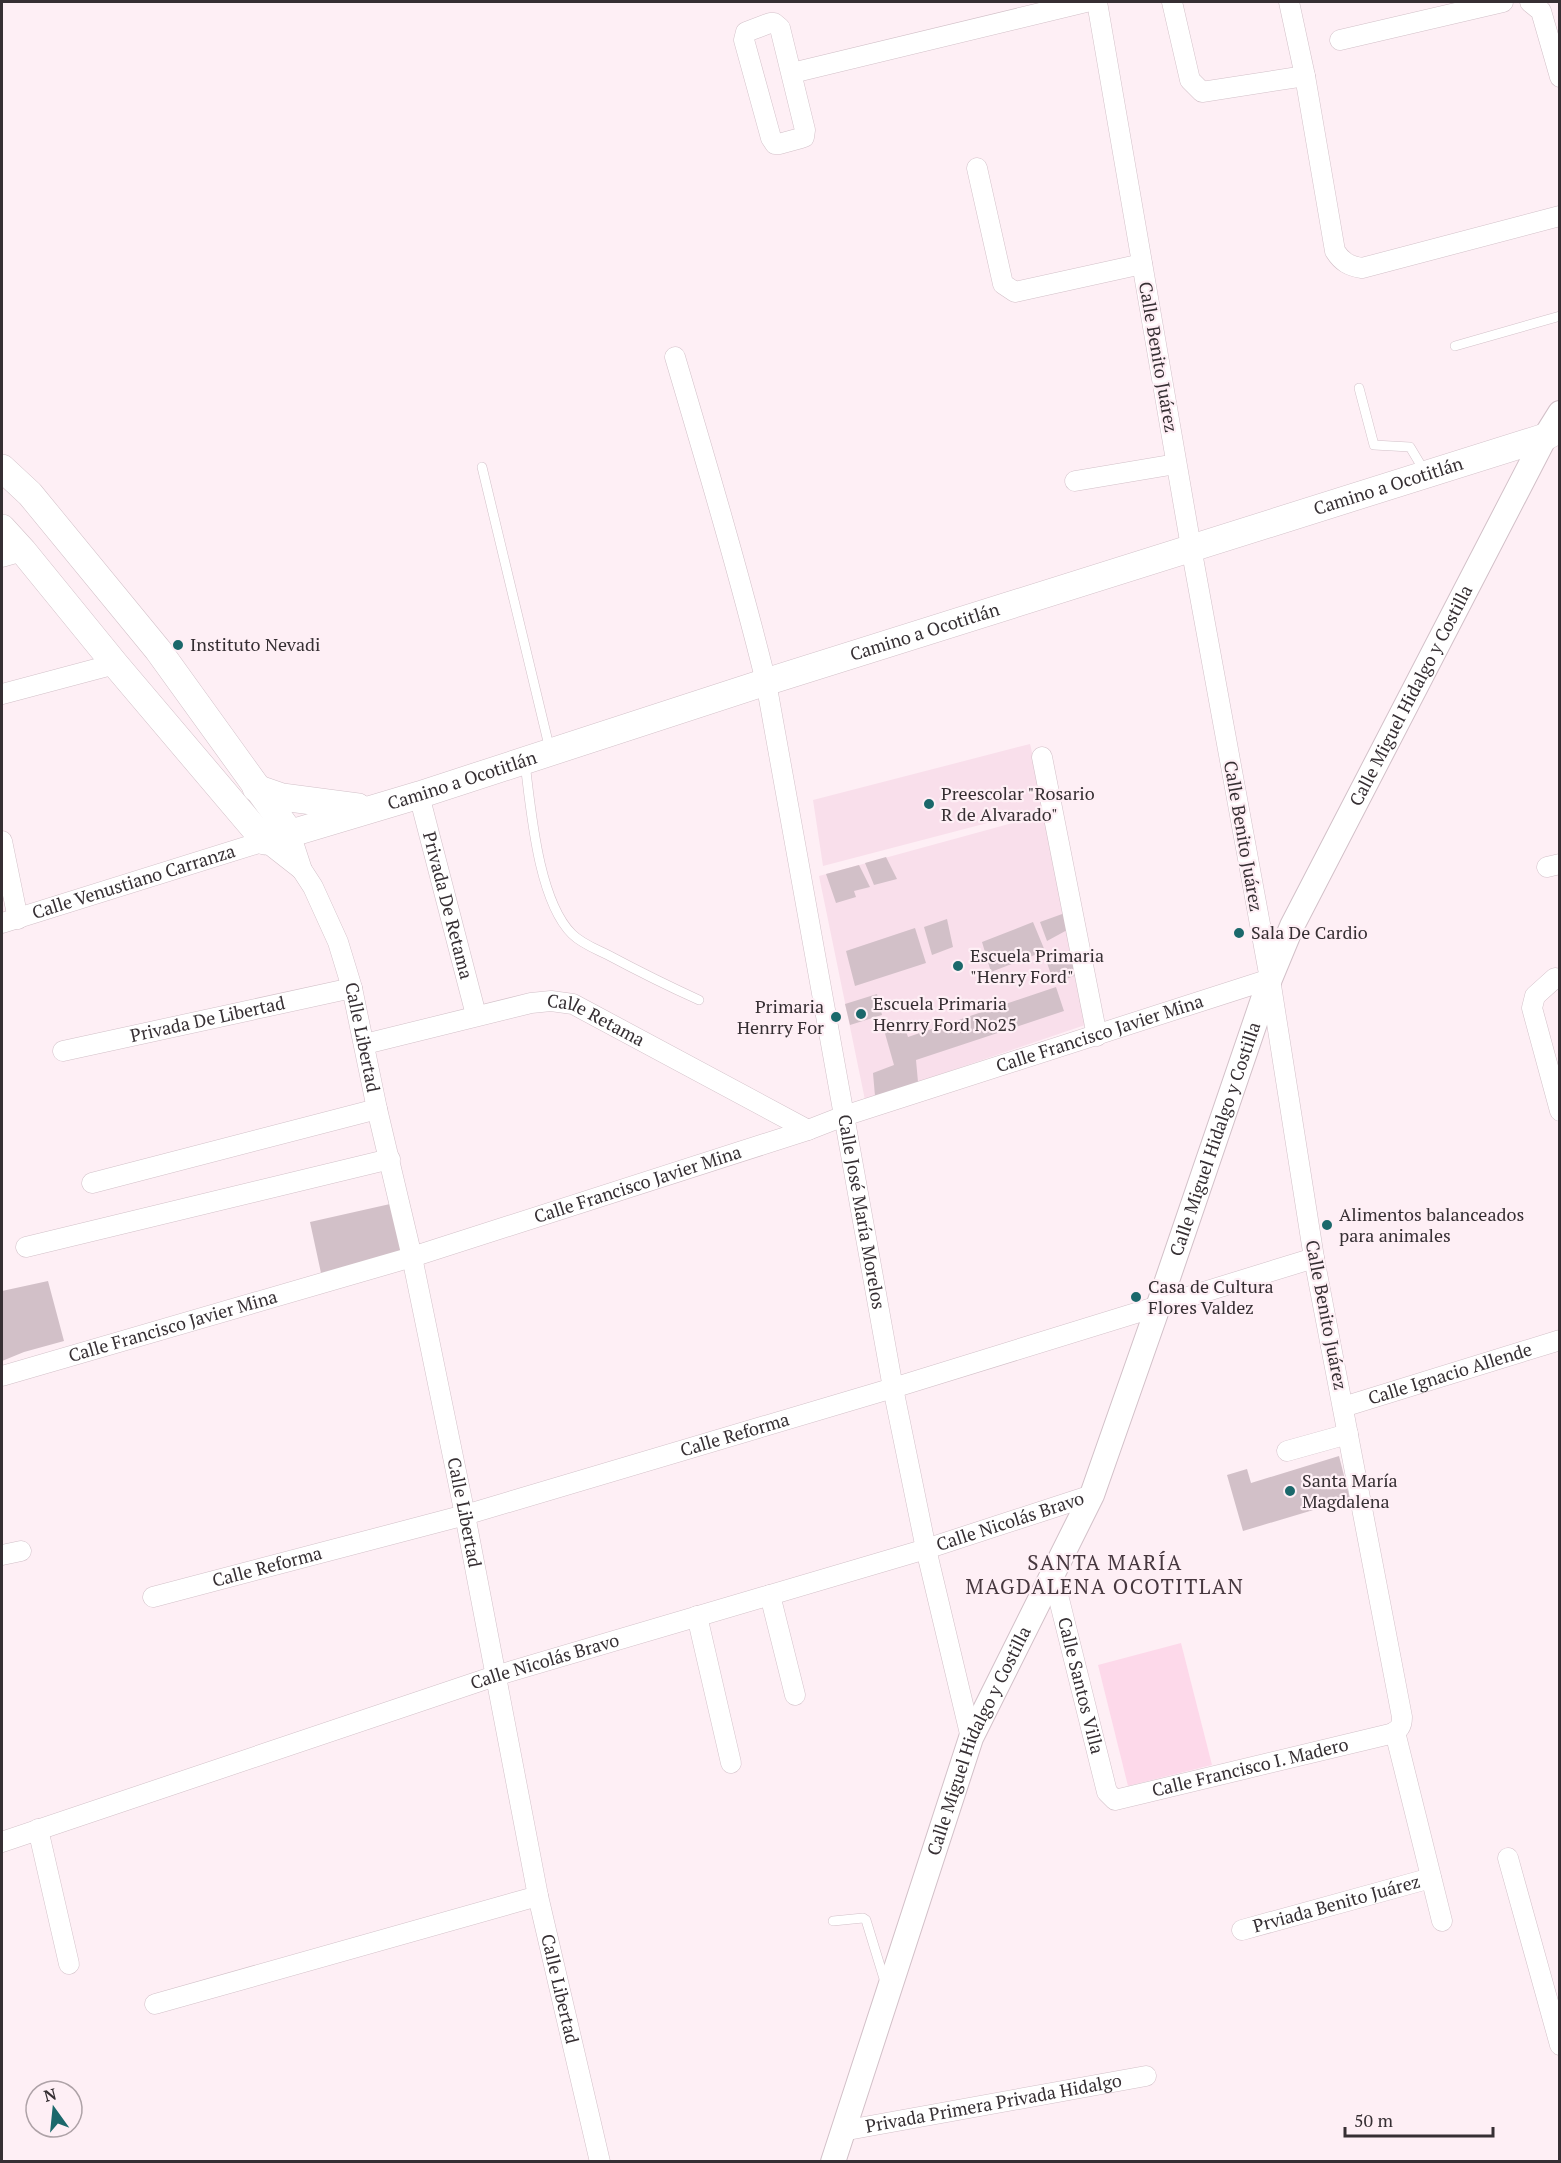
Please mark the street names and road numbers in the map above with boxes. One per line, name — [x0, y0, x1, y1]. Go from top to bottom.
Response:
street label: Calle Benito Juárez — [1134, 280, 1184, 434]
street label: Camino a Ocotitlán — [1310, 450, 1466, 520]
street label: Calle Miguel Hidalgo y Costilla — [1343, 580, 1477, 810]
street label: Camino a Ocotitlán — [847, 596, 1002, 666]
street label: Camino a Ocotitlán — [384, 744, 540, 815]
street label: Calle Benito Juárez — [1219, 759, 1269, 913]
street label: Privada De Retama — [418, 829, 479, 981]
street label: Calle Venustiano Carranza — [29, 838, 238, 924]
street label: Calle Libertad — [340, 980, 386, 1094]
street label: Calle Retama — [546, 988, 649, 1051]
street label: Calle Francisco Javier Mina — [993, 988, 1206, 1077]
street label: Privada De Libertad — [128, 990, 287, 1047]
street label: Calle Miguel Hidalgo y Costilla — [1163, 1019, 1265, 1259]
street label: Calle José María Morelos — [833, 1112, 892, 1311]
street label: Calle Francisco Javier Mina — [531, 1139, 744, 1228]
street label: Calle Benito Juárez — [1301, 1238, 1353, 1392]
street label: Calle Francisco Javier Mina — [65, 1284, 280, 1367]
street label: Calle Ignacio Allende — [1365, 1336, 1535, 1410]
street label: Calle Reforma — [677, 1406, 792, 1462]
street label: Calle Libertad — [442, 1455, 488, 1569]
street label: Calle Nicolás Bravo — [933, 1485, 1087, 1556]
street label: Calle Reforma — [209, 1540, 324, 1592]
street label: Calle Santos Villa — [1053, 1614, 1110, 1756]
street label: Calle Miguel Hidalgo y Costilla — [921, 1622, 1036, 1858]
street label: Calle Nicolás Bravo — [467, 1627, 622, 1694]
street label: Calle Francisco I. Madero — [1149, 1731, 1351, 1802]
street label: Prviada Benito Juárez — [1250, 1869, 1423, 1937]
street label: Calle Libertad — [536, 1931, 585, 2046]
street label: Privada Primera Privada Hidalgo — [863, 2068, 1123, 2138]

